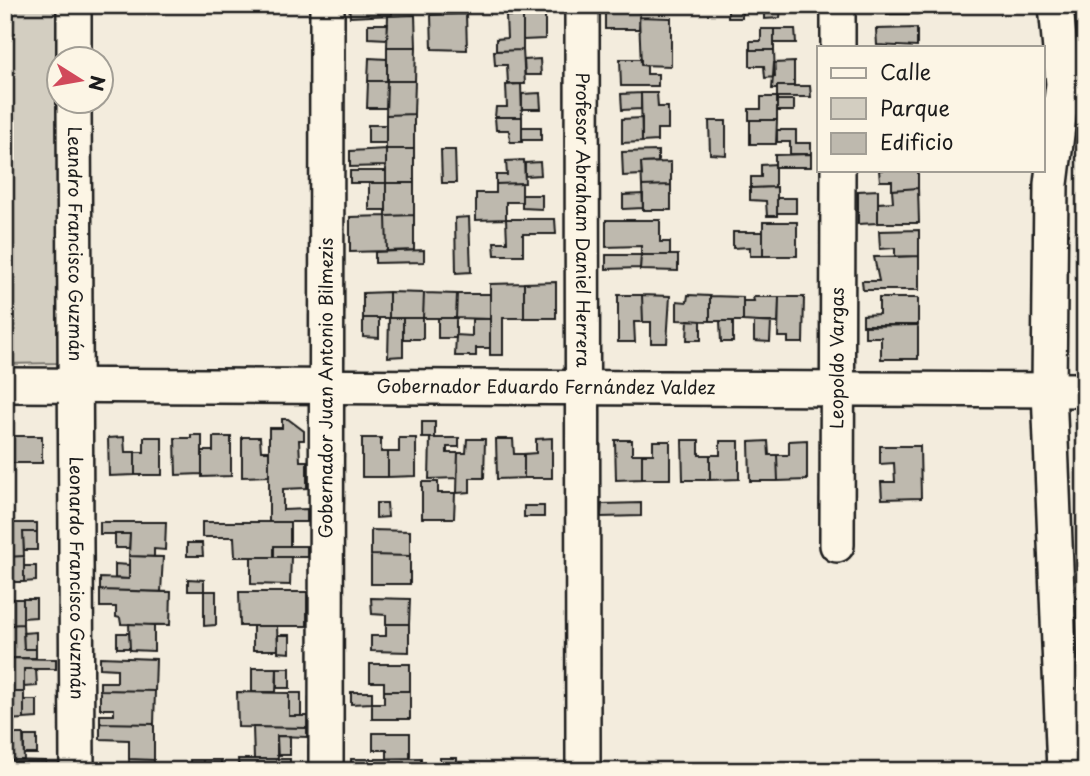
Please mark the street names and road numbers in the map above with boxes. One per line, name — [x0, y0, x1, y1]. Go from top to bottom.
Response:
street label: Profesor Abraham Daniel Herrera — [570, 72, 597, 368]
street label: Leandro Francisco Guzmán — [62, 126, 90, 361]
street label: Gobernador Juan Antonio Bilmezis — [311, 237, 339, 539]
street label: Leopoldo Vargas — [822, 287, 850, 429]
street label: Gobernador Eduardo Fernández Valdez — [377, 372, 716, 400]
street label: Leonardo Francisco Guzmán — [64, 456, 92, 700]

